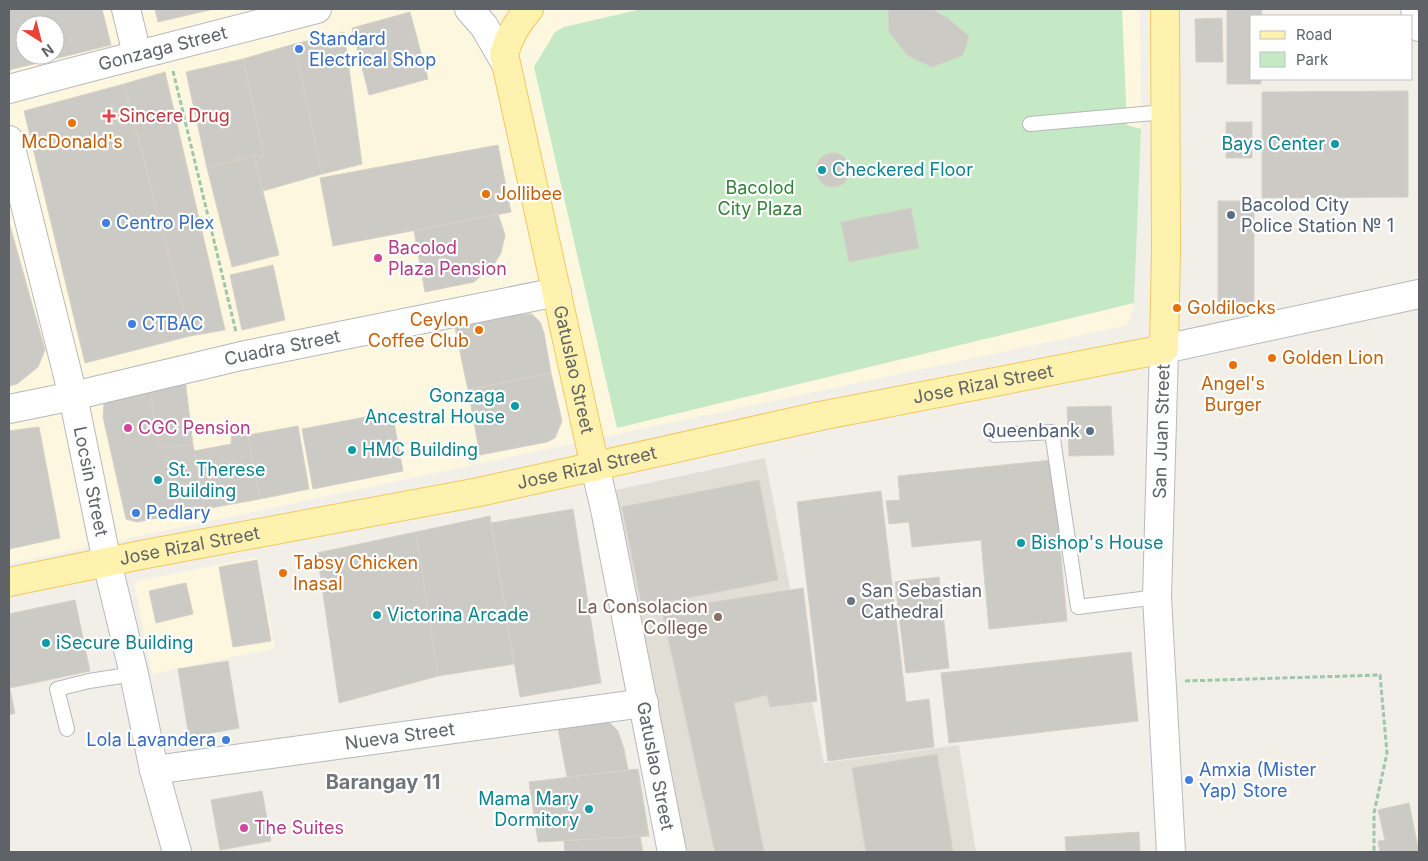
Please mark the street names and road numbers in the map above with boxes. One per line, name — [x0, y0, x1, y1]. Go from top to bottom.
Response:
street label: Gonzaga Street — [96, 22, 229, 75]
street label: Gatuslao Street — [550, 303, 598, 436]
street label: Cuadra Street — [222, 325, 342, 370]
street label: Jose Rizal Street — [911, 360, 1055, 408]
street label: San Juan Street — [1149, 364, 1174, 499]
street label: Locsin Street — [69, 424, 112, 538]
street label: Jose Rizal Street — [515, 442, 659, 493]
street label: Jose Rizal Street — [117, 522, 261, 569]
street label: Gatuslao Street — [633, 700, 679, 832]
street label: Nueva Street — [344, 718, 456, 754]

